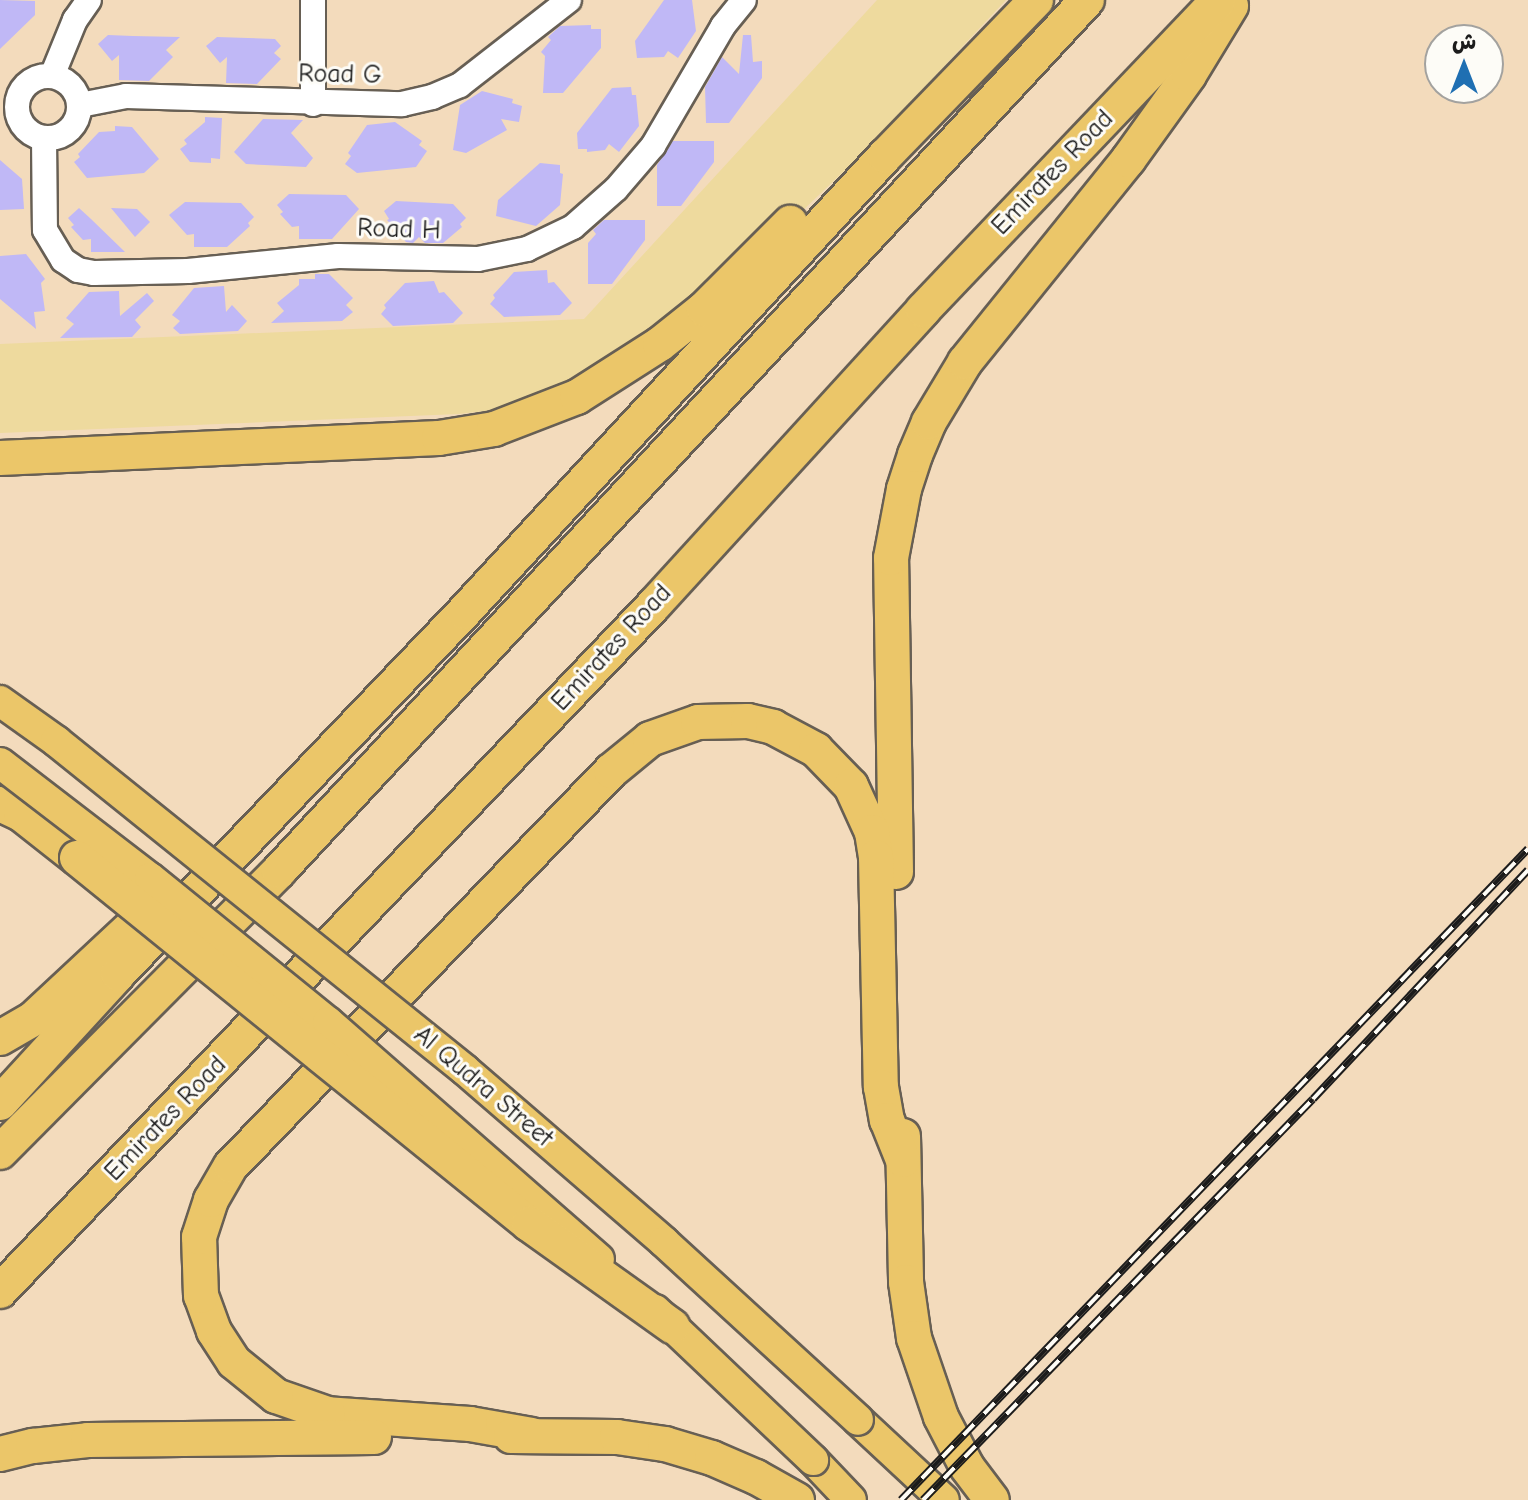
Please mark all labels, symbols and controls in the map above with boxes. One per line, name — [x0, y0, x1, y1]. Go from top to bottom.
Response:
north arrow — [1424, 24, 1504, 104]
text: ش — [1452, 29, 1476, 55]
street label: Road G — [298, 59, 382, 91]
street label: Emirates Road — [986, 104, 1120, 242]
street label: Road H — [357, 213, 441, 247]
street label: Emirates Road — [545, 578, 679, 718]
street label: Al Qudra Street — [407, 1020, 559, 1154]
street label: Emirates Road — [99, 1050, 233, 1188]

